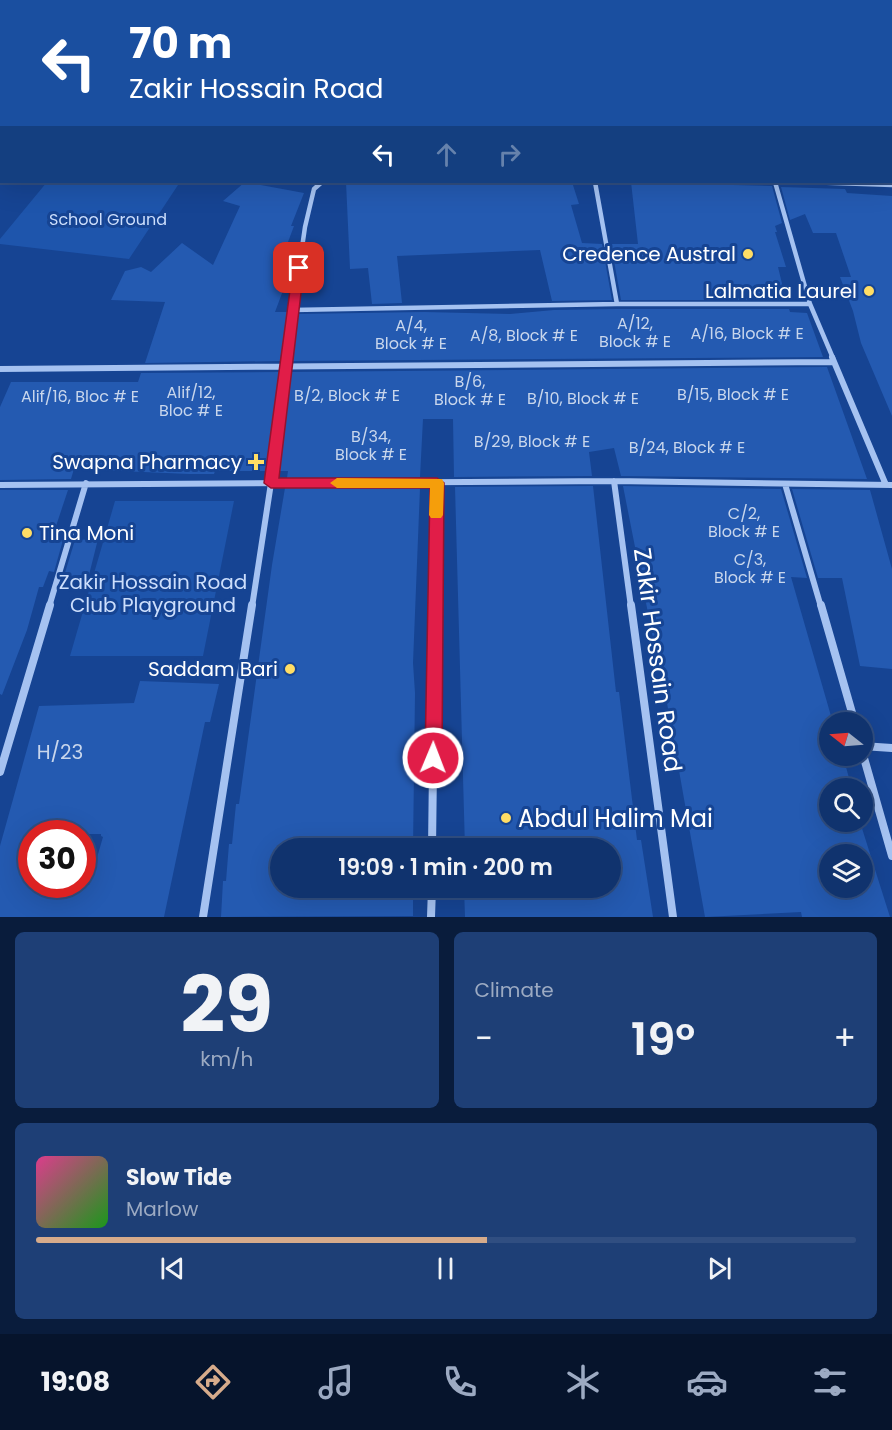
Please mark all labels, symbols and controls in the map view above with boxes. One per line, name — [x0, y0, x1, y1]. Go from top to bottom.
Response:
text: 70 m — [129, 14, 232, 73]
icon: left — [30, 24, 108, 102]
text: Zakir Hossain Road — [129, 70, 383, 107]
icon: left — [367, 138, 400, 171]
icon: ahead — [430, 138, 463, 171]
icon: right — [493, 138, 526, 171]
park label: School Ground — [49, 208, 167, 231]
place label: Credence Austral — [562, 240, 736, 268]
pin — [273, 242, 324, 293]
marker: Credence Austral — [741, 247, 755, 261]
icon: arrive — [282, 251, 315, 284]
place label: Lalmatia Laurel — [705, 277, 857, 305]
marker: Lalmatia Laurel — [862, 284, 876, 298]
house number: A/12, Block # E — [599, 312, 671, 353]
house number: A/4, Block # E — [375, 314, 447, 355]
house number: A/16, Block # E — [690, 322, 804, 345]
house number: A/8, Block # E — [470, 324, 578, 347]
house number: B/6, Block # E — [434, 370, 506, 411]
house number: Alif/12, Bloc # E — [159, 381, 223, 422]
house number: B/15, Block # E — [677, 383, 789, 406]
house number: B/2, Block # E — [294, 384, 400, 407]
house number: Alif/16, Bloc # E — [21, 385, 139, 408]
house number: B/10, Block # E — [527, 387, 639, 410]
house number: B/34, Block # E — [335, 425, 407, 466]
house number: B/29, Block # E — [474, 430, 590, 453]
house number: B/24, Block # E — [629, 436, 745, 459]
place label: Swapna Pharmacy — [52, 448, 242, 476]
marker: Swapna Pharmacy — [247, 453, 265, 471]
house number: C/2, Block # E — [708, 502, 780, 543]
place label: Tina Moni — [39, 519, 134, 547]
marker: Tina Moni — [20, 526, 34, 540]
street label: Zakir Hossain Road — [626, 546, 690, 774]
house number: C/3, Block # E — [714, 548, 786, 589]
park label: Zakir Hossain Road Club Playground — [59, 568, 247, 619]
place label: Saddam Bari — [148, 655, 278, 683]
marker: Saddam Bari — [283, 662, 297, 676]
north arrow — [819, 712, 873, 766]
map controls — [819, 712, 873, 898]
position arrow — [401, 726, 465, 790]
house number: H/23 — [37, 738, 83, 766]
button: search — [819, 778, 873, 832]
place label: Abdul Halim Mai — [518, 802, 713, 835]
marker: Abdul Halim Mai — [499, 811, 513, 825]
speed limit sign: 30 — [18, 820, 96, 898]
button: layers — [819, 844, 873, 898]
text: 19:09 · 1 min · 200 m — [338, 852, 553, 883]
text: 29 — [180, 950, 273, 1059]
text: Climate — [475, 976, 554, 1004]
text: 19° — [631, 1008, 695, 1071]
text: − — [475, 1015, 493, 1062]
text: + — [833, 1015, 856, 1062]
text: km/h — [200, 1045, 253, 1073]
text: Slow Tide — [126, 1162, 232, 1193]
text: Marlow — [126, 1195, 198, 1223]
icon: previous — [156, 1252, 189, 1285]
icon: pause — [429, 1252, 462, 1285]
icon: next — [703, 1252, 736, 1285]
icon: directions — [192, 1361, 234, 1403]
icon: music — [315, 1361, 357, 1403]
icon: phone — [439, 1361, 481, 1403]
icon: climate — [562, 1361, 604, 1403]
icon: car — [686, 1361, 728, 1403]
icon: filters — [809, 1361, 851, 1403]
text: 19:08 — [41, 1363, 110, 1400]

